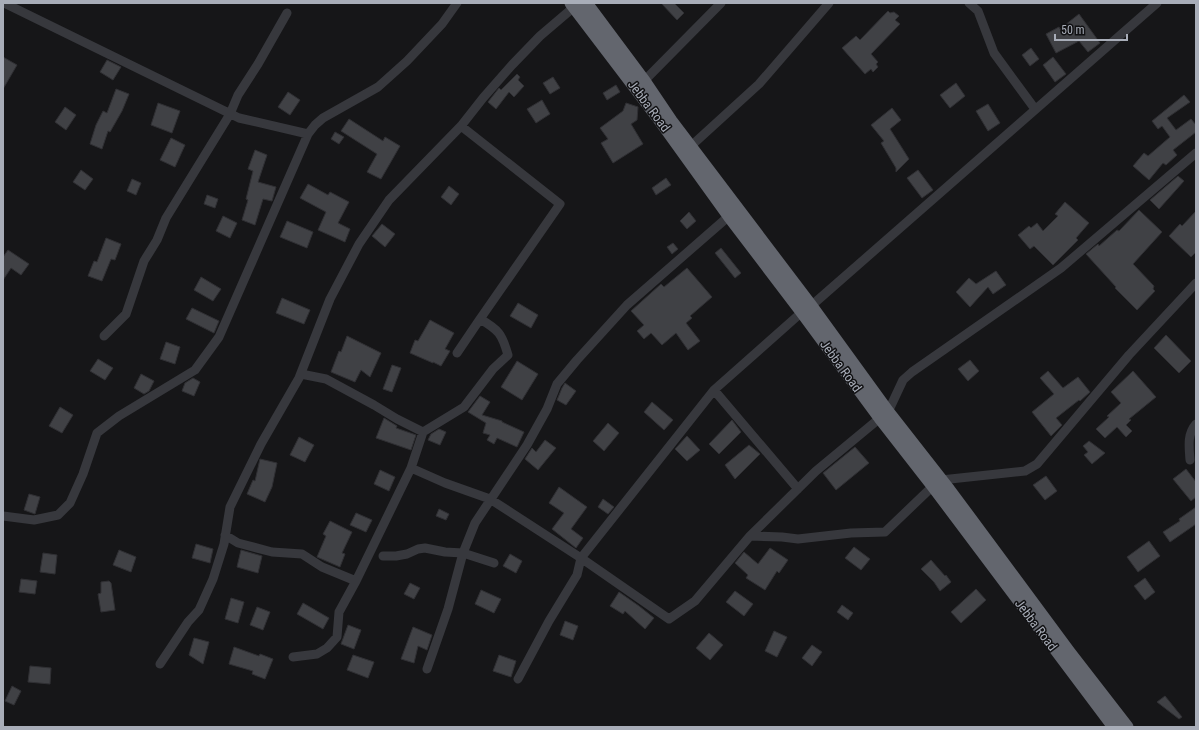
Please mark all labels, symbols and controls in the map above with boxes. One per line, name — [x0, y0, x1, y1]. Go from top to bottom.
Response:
scale bar — [1055, 16, 1127, 42]
text: 50 m — [1061, 23, 1085, 37]
street label: Jebba Road — [625, 77, 673, 135]
street label: Jebba Road — [817, 337, 865, 395]
street label: Jebba Road — [1012, 596, 1060, 654]

